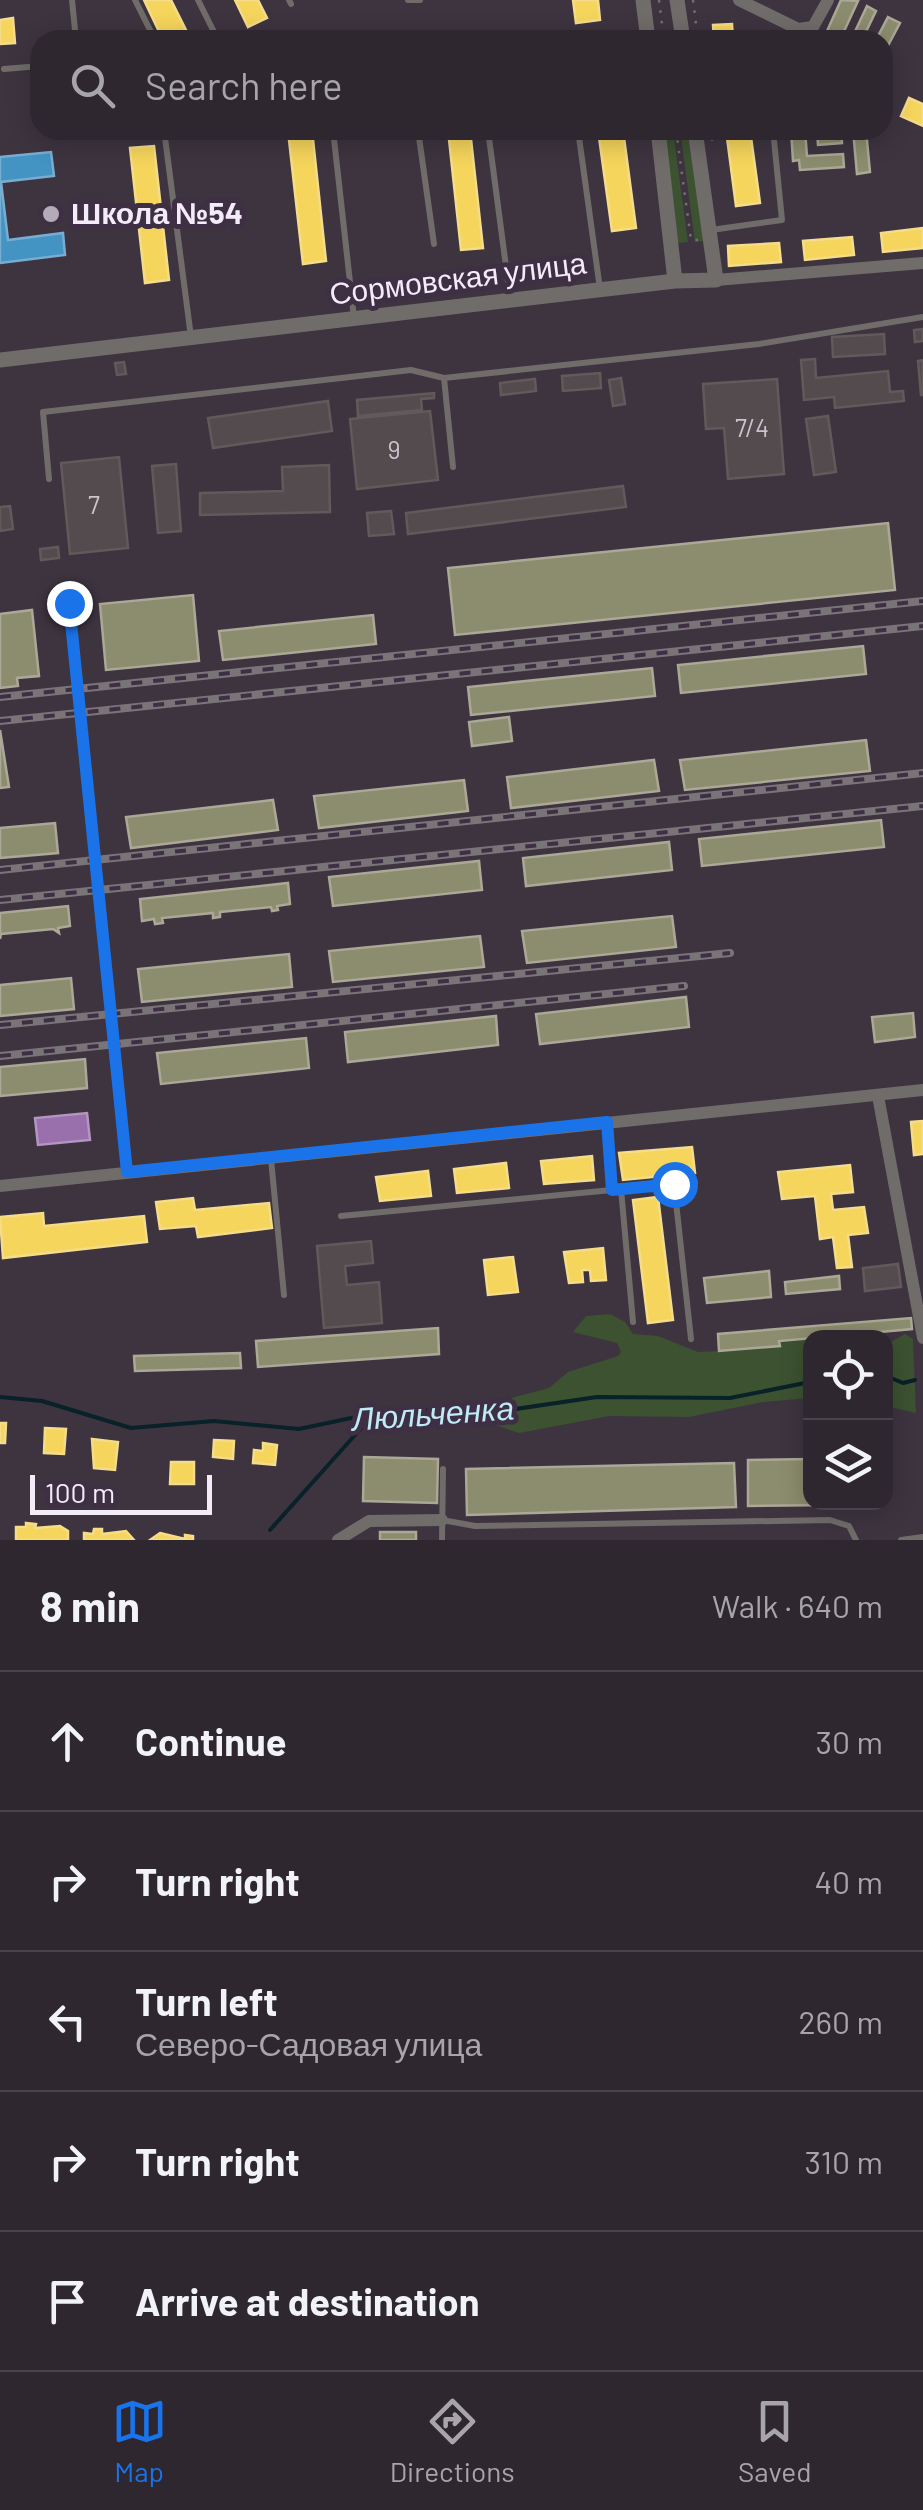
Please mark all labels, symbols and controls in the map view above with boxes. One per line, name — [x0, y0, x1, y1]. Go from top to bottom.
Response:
search box — [30, 30, 893, 140]
icon: search — [65, 58, 120, 113]
text: Search here — [145, 62, 343, 108]
place label: Школа №54 — [71, 194, 243, 230]
marker: Школа №54 — [40, 203, 62, 225]
street label: Сормовская улица — [327, 243, 588, 311]
house number: 7/4 — [735, 412, 769, 442]
house number: 9 — [387, 434, 401, 464]
house number: 7 — [88, 489, 100, 519]
route end — [47, 581, 93, 627]
route start — [652, 1162, 698, 1208]
map controls — [803, 1330, 893, 1510]
button: locate — [803, 1330, 893, 1420]
water label: Люльченка — [349, 1387, 515, 1437]
button: layers — [803, 1420, 893, 1510]
scale bar — [30, 1470, 212, 1514]
text: 100 m — [45, 1475, 115, 1509]
text: 8 min — [40, 1580, 140, 1630]
text: Walk · 640 m — [712, 1586, 883, 1624]
icon: ahead — [40, 1714, 95, 1769]
text: Continue — [135, 1718, 286, 1764]
text: 30 m — [816, 1722, 883, 1760]
icon: right — [40, 1854, 95, 1909]
text: Turn right — [135, 1858, 300, 1904]
text: 40 m — [814, 1862, 883, 1900]
text: Turn left — [135, 1978, 278, 2024]
icon: left — [40, 1994, 95, 2049]
text: 260 m — [798, 2002, 883, 2040]
text: Северо-Садовая улица — [135, 2024, 482, 2062]
icon: right — [40, 2134, 95, 2189]
text: Turn right — [135, 2138, 300, 2184]
text: 310 m — [805, 2142, 883, 2180]
icon: arrive — [40, 2274, 95, 2329]
text: Arrive at destination — [135, 2278, 480, 2324]
tab: Map — [112, 2394, 167, 2488]
tab: Directions — [390, 2394, 515, 2488]
tab: Saved — [738, 2394, 811, 2488]

